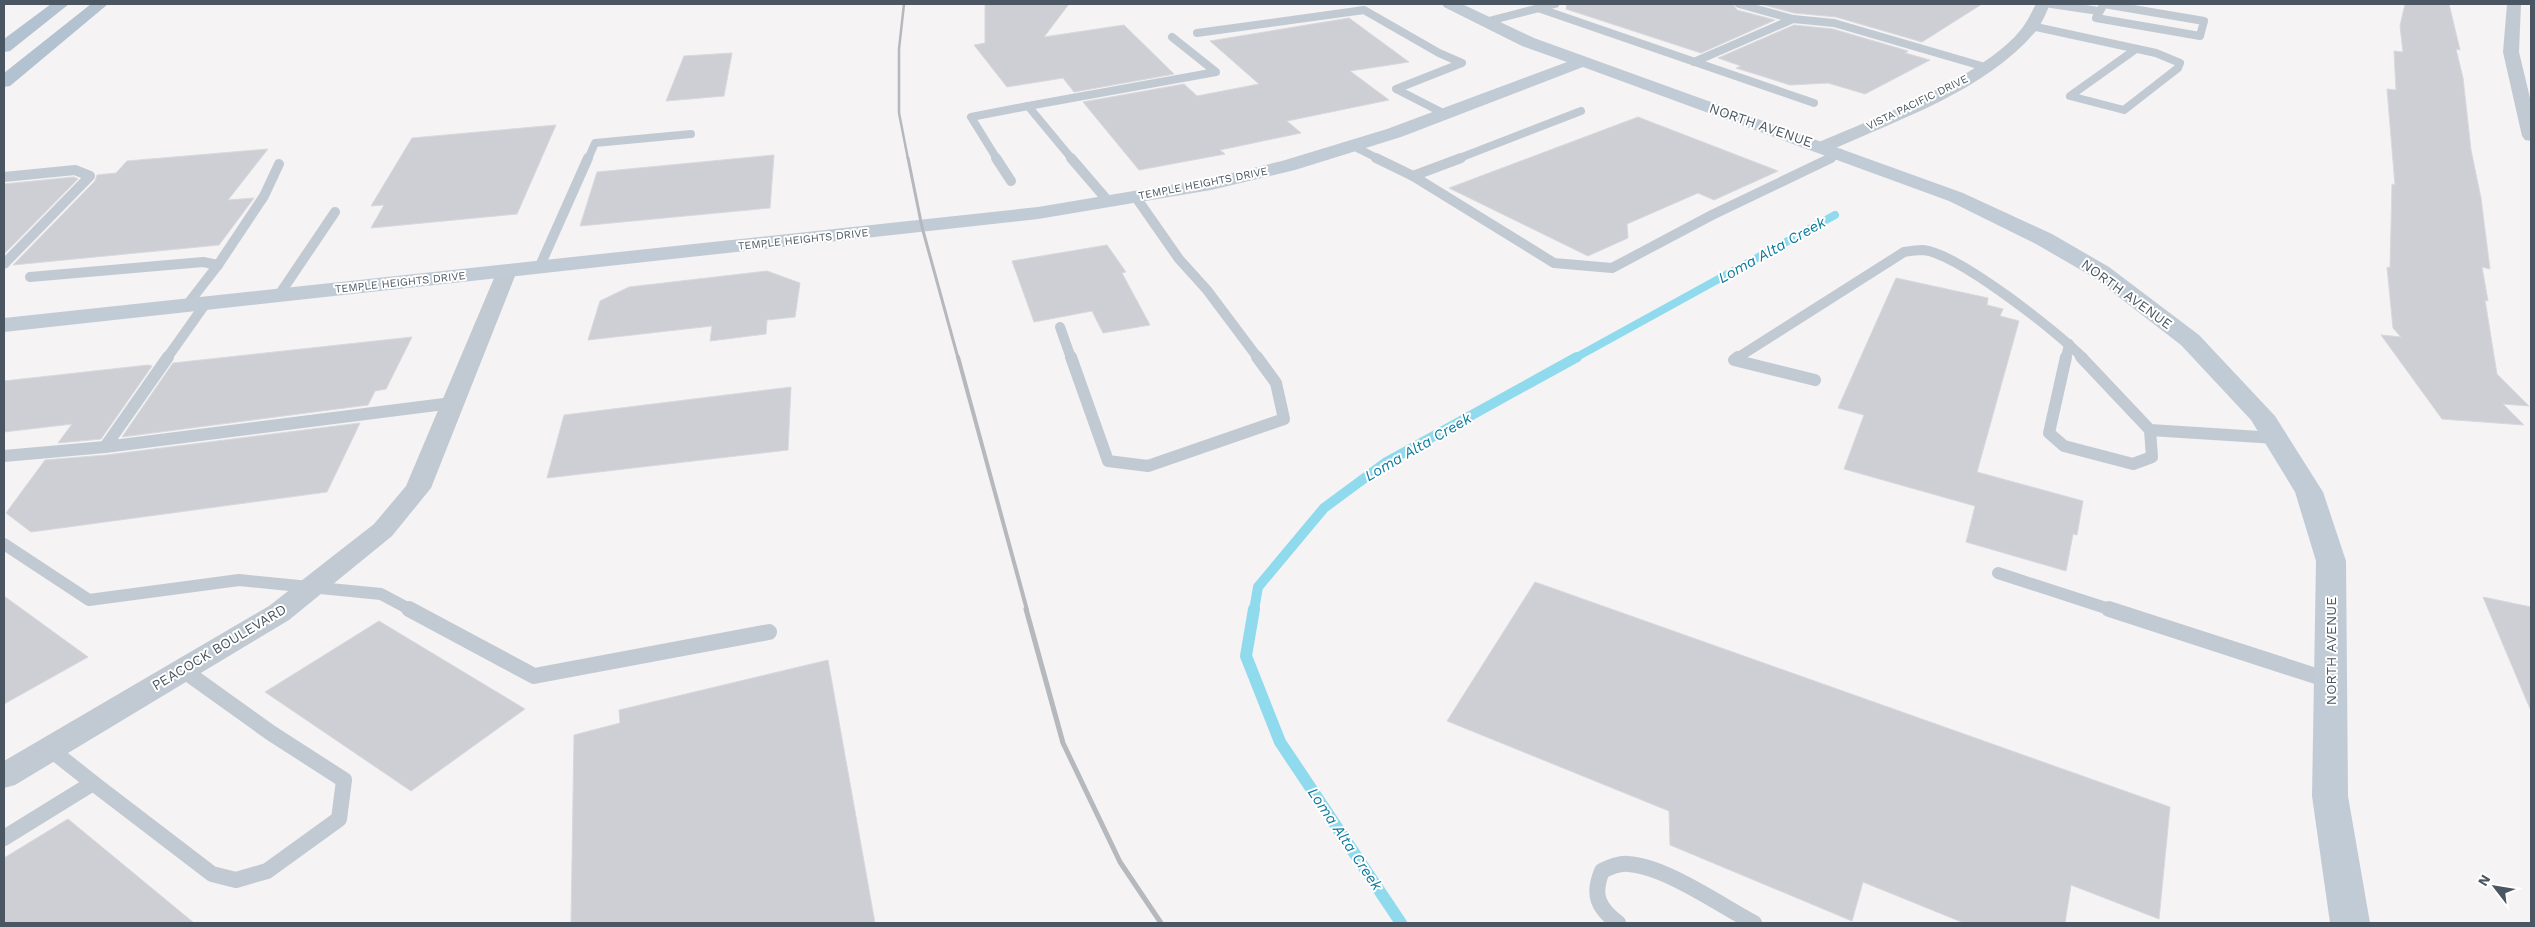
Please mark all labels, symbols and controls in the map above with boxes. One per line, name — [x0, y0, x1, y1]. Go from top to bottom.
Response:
street label: VISTA PACIFIC DRIVE — [1864, 72, 1970, 133]
street label: NORTH AVENUE — [1707, 100, 1815, 150]
street label: TEMPLE HEIGHTS DRIVE — [1137, 165, 1269, 202]
water label: Loma Alta Creek — [1715, 213, 1830, 287]
street label: TEMPLE HEIGHTS DRIVE — [737, 226, 869, 253]
street label: NORTH AVENUE — [2079, 256, 2176, 332]
street label: TEMPLE HEIGHTS DRIVE — [334, 269, 466, 296]
water label: Loma Alta Creek — [1361, 409, 1475, 485]
street label: NORTH AVENUE — [2323, 597, 2339, 705]
street label: PEACOCK BOULEVARD — [149, 601, 289, 693]
water label: Loma Alta Creek — [1304, 784, 1387, 895]
north arrow — [2470, 862, 2520, 912]
text: N — [2474, 872, 2493, 889]

